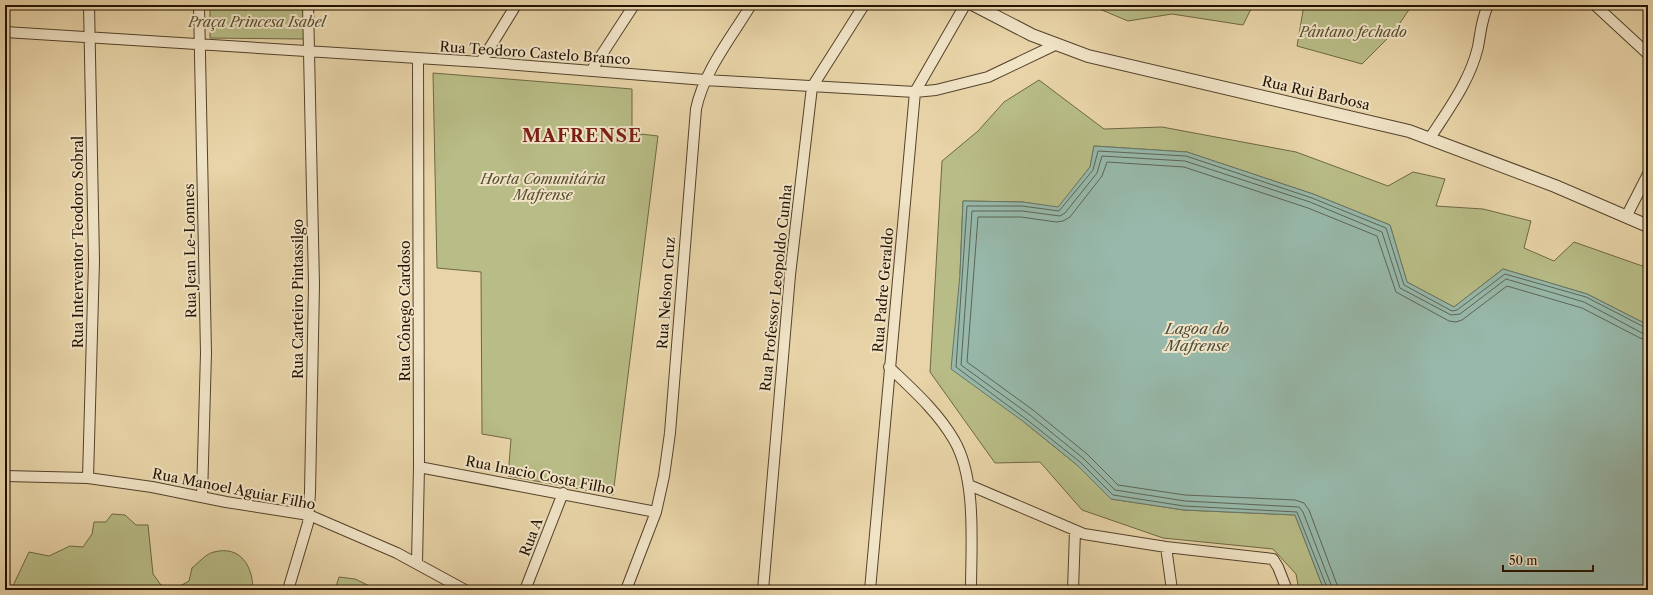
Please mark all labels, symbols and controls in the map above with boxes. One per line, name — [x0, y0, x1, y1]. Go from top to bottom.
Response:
park label: Praça Princesa Isabel — [187, 13, 327, 31]
park label: Pântano fechado — [1298, 23, 1407, 41]
street label: Rua Teodoro Castelo Branco — [439, 37, 631, 69]
street label: Rua Rui Barbosa — [1260, 72, 1372, 114]
district label: MAFRENSE — [522, 125, 642, 147]
street label: Rua Interventor Teodoro Sobral — [69, 136, 87, 348]
park label: Horta Comunitária Mafrense — [479, 170, 606, 204]
street label: Rua Jean Le-Lonnes — [180, 183, 200, 319]
street label: Rua Professor Leopoldo Cunha — [756, 183, 796, 392]
street label: Rua Carteiro Pintassilgo — [289, 219, 307, 379]
street label: Rua Padre Geraldo — [869, 227, 897, 353]
street label: Rua Nelson Cruz — [653, 236, 679, 350]
street label: Rua Cônego Cardoso — [396, 240, 414, 382]
water label: Lagoa do Mafrense — [1163, 319, 1229, 355]
street label: Rua Inacio Costa Filho — [464, 452, 616, 498]
street label: Rua Manoel Aguiar Filho — [151, 464, 317, 514]
street label: Rua A — [515, 515, 547, 559]
scale bar — [1503, 547, 1593, 573]
text: 50 m — [1509, 553, 1538, 568]

